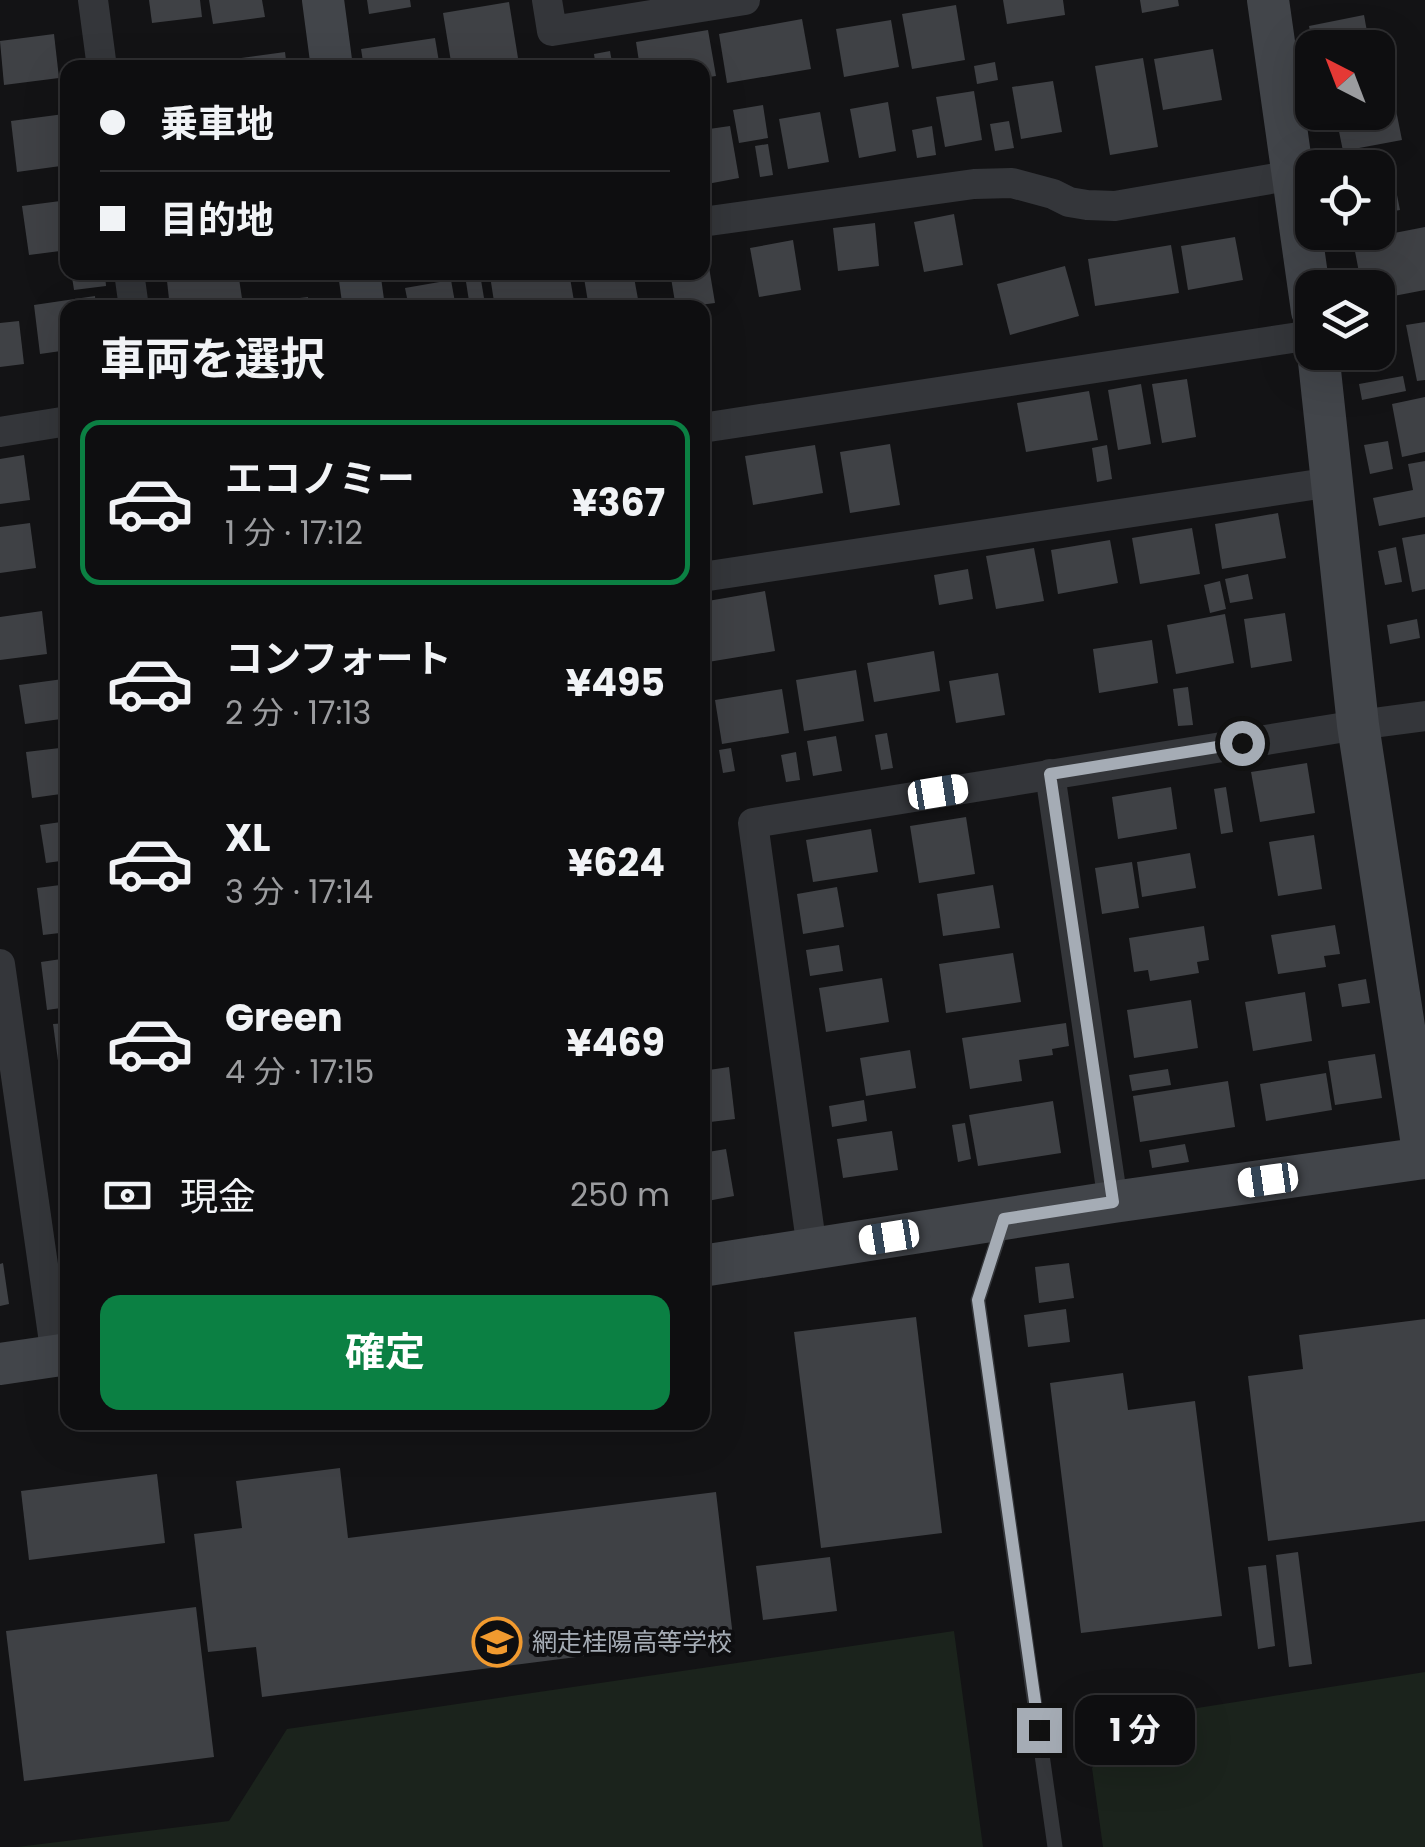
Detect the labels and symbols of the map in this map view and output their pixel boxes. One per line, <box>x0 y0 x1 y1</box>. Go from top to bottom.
north arrow <box>1295 30 1395 130</box>
route start <box>1220 721 1265 766</box>
car <box>906 772 970 812</box>
car <box>1236 1161 1300 1199</box>
car <box>857 1217 921 1257</box>
school or university icon: 網走桂陽高等学校 <box>471 1616 523 1668</box>
place label: 網走桂陽高等学校 <box>532 1625 732 1660</box>
callout: 1 分 <box>1074 1695 1194 1765</box>
route end <box>1017 1708 1062 1753</box>

